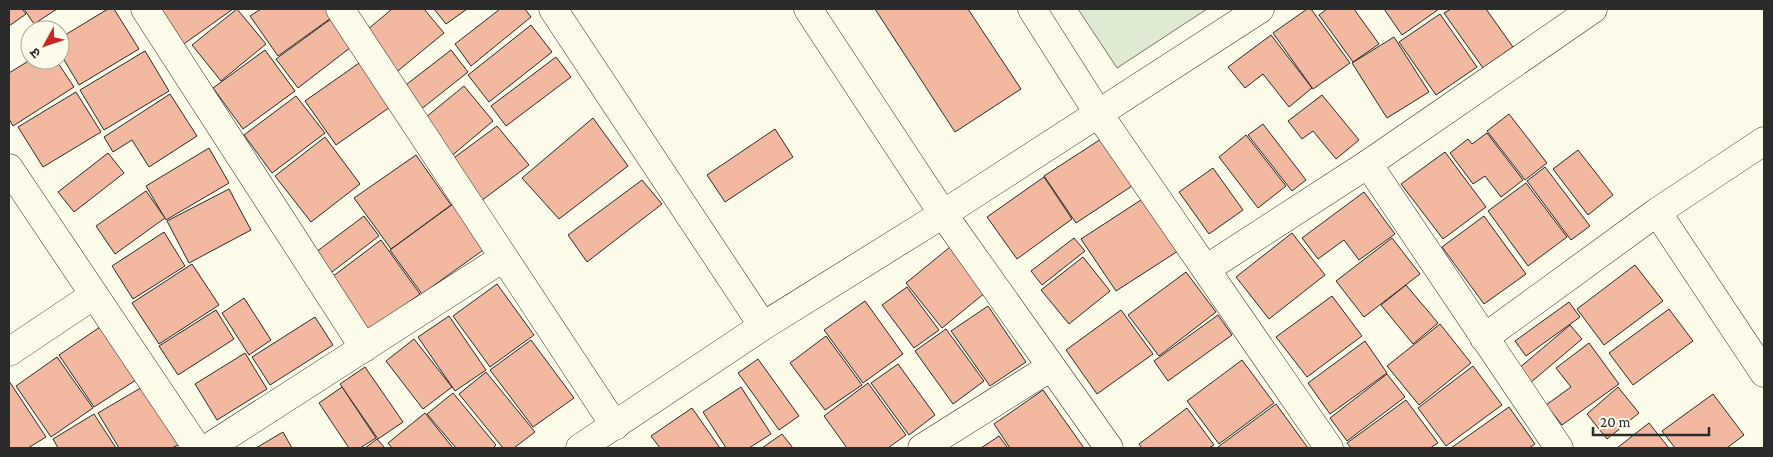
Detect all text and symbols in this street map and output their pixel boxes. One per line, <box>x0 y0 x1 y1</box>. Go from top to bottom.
north arrow <box>20 20 70 70</box>
text: उ <box>26 44 44 62</box>
scale bar <box>1593 404 1709 436</box>
text: 20 m <box>1600 414 1631 430</box>

